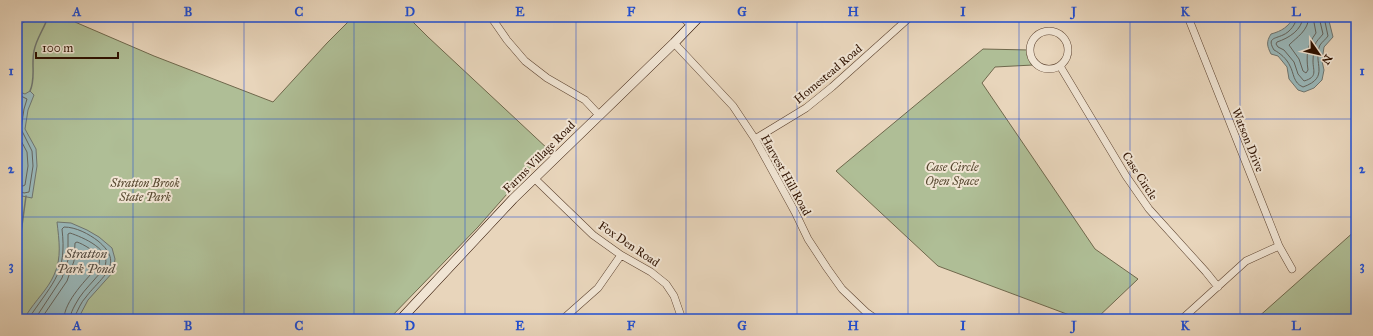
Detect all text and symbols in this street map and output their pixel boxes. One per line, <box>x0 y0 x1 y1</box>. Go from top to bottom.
text: A <box>72 4 82 20</box>
text: B <box>184 4 193 20</box>
text: C <box>295 4 304 20</box>
text: D <box>405 4 415 20</box>
text: E <box>515 4 525 20</box>
text: F <box>627 4 636 20</box>
text: G <box>737 4 747 20</box>
text: H <box>847 4 859 20</box>
text: I <box>960 4 966 20</box>
text: J <box>1069 4 1077 20</box>
text: K <box>1180 4 1190 20</box>
text: L <box>1291 4 1301 20</box>
scale bar <box>36 34 118 60</box>
north arrow <box>1299 34 1339 74</box>
text: 100 m <box>42 41 73 55</box>
street label: Homestead Road <box>791 42 865 106</box>
text: N <box>1319 52 1335 67</box>
text: 1 <box>8 63 14 79</box>
text: 1 <box>1359 63 1365 79</box>
street label: Watson Drive <box>1229 106 1267 174</box>
street label: Farms Village Road <box>500 118 579 197</box>
street label: Harvest Hill Road <box>758 132 814 218</box>
street label: Case Circle <box>1119 149 1161 203</box>
park label: Case Circle Open Space <box>925 160 979 189</box>
text: 2 <box>8 161 15 177</box>
text: 2 <box>1359 161 1366 177</box>
park label: Stratton Brook State Park <box>110 176 180 204</box>
street label: Fox Den Road <box>596 218 662 270</box>
water label: Stratton Park Pond <box>57 246 116 277</box>
text: 3 <box>8 258 14 274</box>
text: 3 <box>1359 258 1365 274</box>
text: A <box>72 318 82 334</box>
text: B <box>184 318 193 334</box>
text: C <box>295 318 304 334</box>
text: D <box>405 318 415 334</box>
text: E <box>515 318 525 334</box>
text: F <box>627 318 636 334</box>
text: G <box>737 318 747 334</box>
text: H <box>847 318 859 334</box>
text: I <box>960 318 966 334</box>
text: J <box>1069 318 1077 334</box>
text: K <box>1180 318 1190 334</box>
text: L <box>1291 318 1301 334</box>

